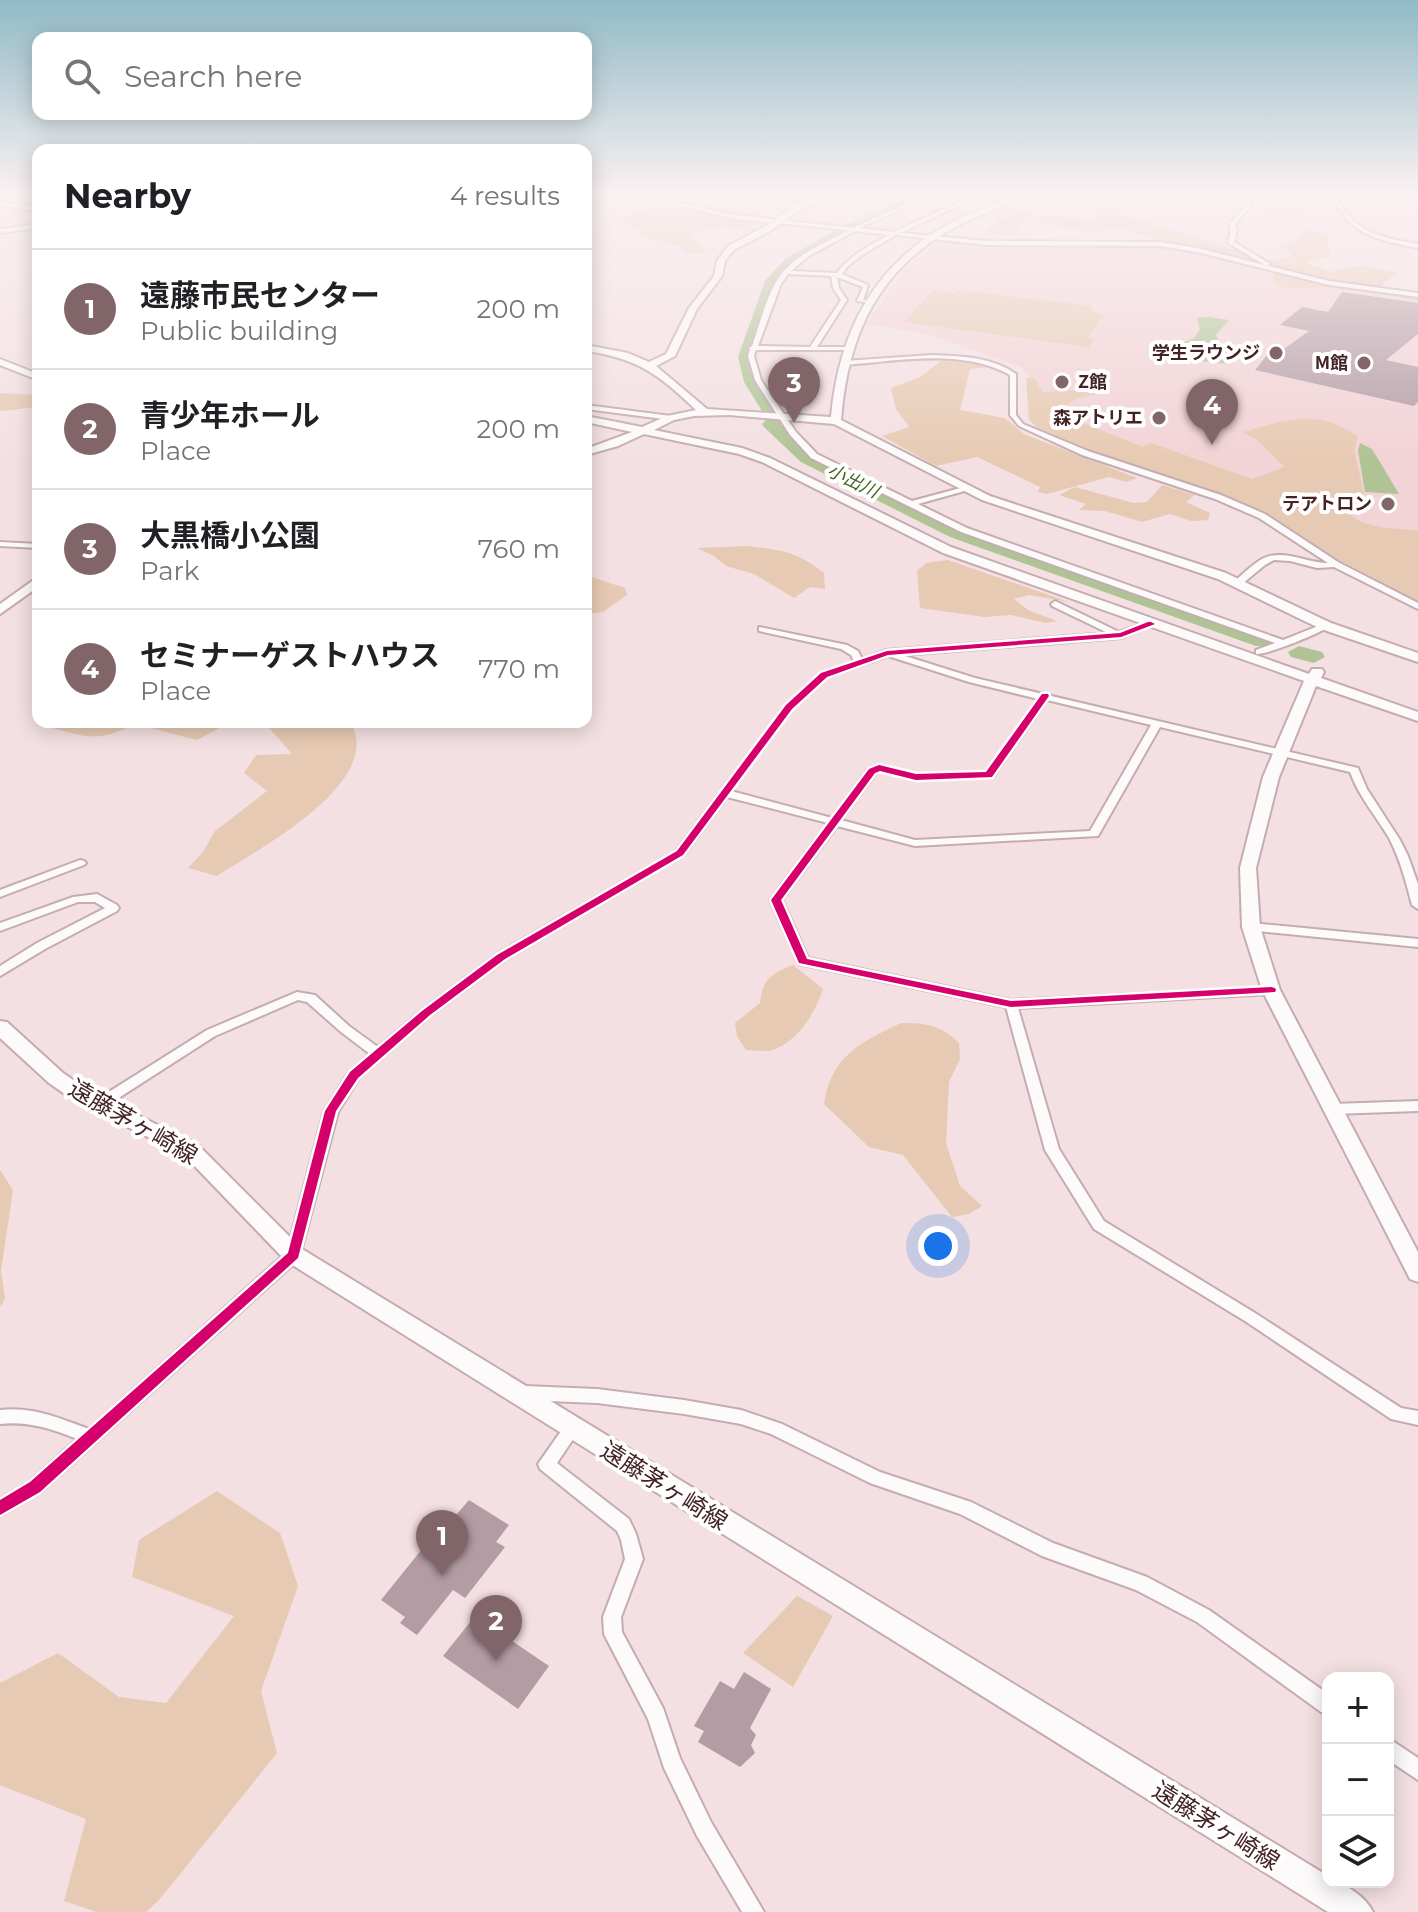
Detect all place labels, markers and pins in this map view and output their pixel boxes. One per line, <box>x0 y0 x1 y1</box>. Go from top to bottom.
place label: 学生ラウンジ <box>1152 342 1260 364</box>
marker: 学生ラウンジ <box>1267 344 1285 362</box>
place label: Μ館 <box>1315 352 1348 374</box>
marker: Μ館 <box>1355 354 1373 372</box>
pin: 3 <box>768 357 820 423</box>
place label: Ζ館 <box>1078 371 1107 393</box>
marker: Ζ館 <box>1053 373 1071 391</box>
pin: 4 <box>1186 379 1238 445</box>
place label: 森アトリエ <box>1053 407 1143 429</box>
marker: 森アトリエ <box>1150 409 1168 427</box>
place label: テアトロン <box>1282 493 1372 515</box>
marker: テアトロン <box>1379 495 1397 513</box>
pin: 1 <box>416 1510 468 1576</box>
pin: 2 <box>470 1595 522 1661</box>

